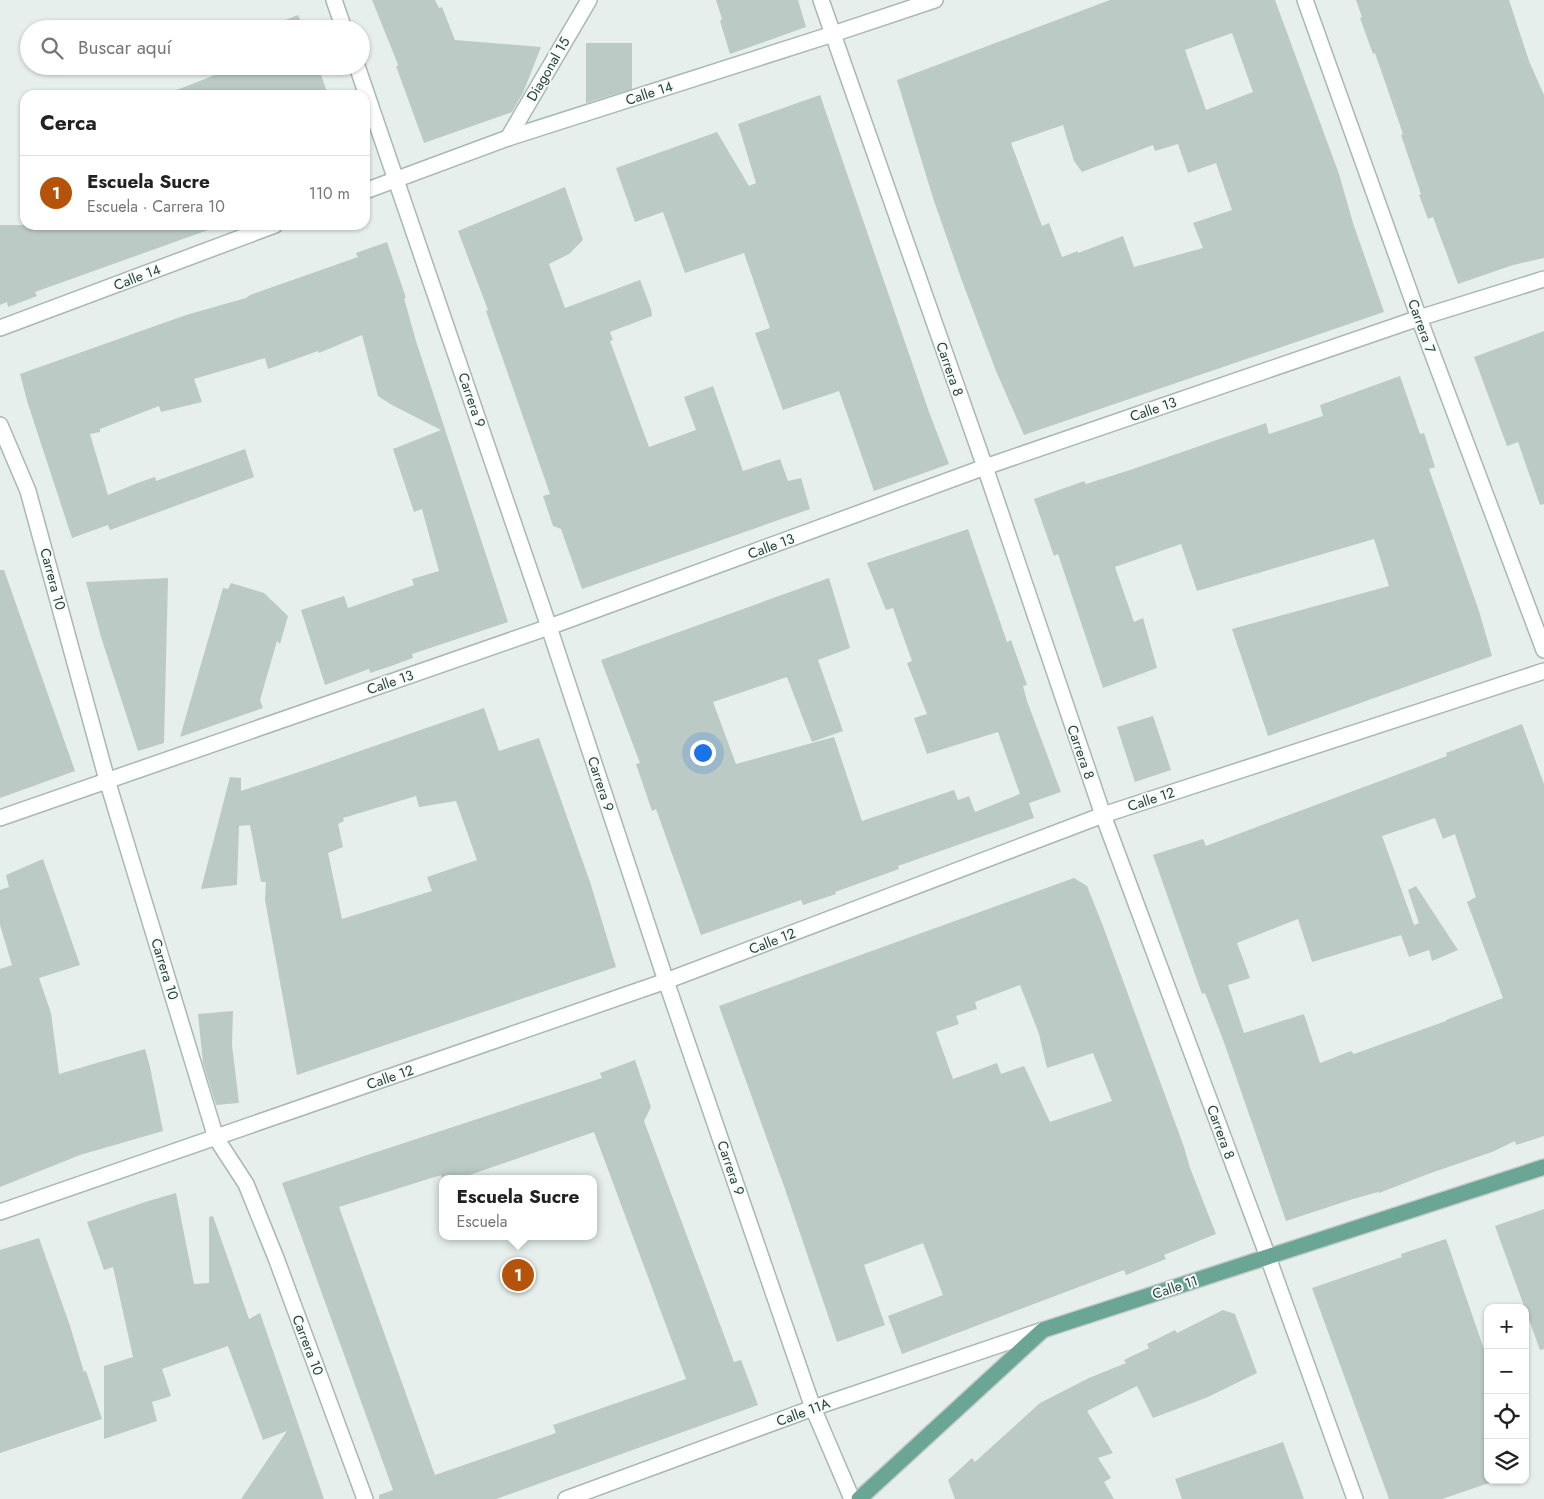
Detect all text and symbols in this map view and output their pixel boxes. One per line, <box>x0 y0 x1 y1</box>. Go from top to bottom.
search box <box>20 20 370 75</box>
street label: Diagonal 15 <box>522 33 575 105</box>
icon: search <box>38 34 66 62</box>
text: Buscar aquí <box>78 34 172 61</box>
street label: Calle 14 <box>623 76 675 110</box>
text: Cerca <box>40 108 97 138</box>
text: Escuela Sucre <box>87 168 210 195</box>
text: 1 <box>52 182 60 205</box>
text: 110 m <box>309 182 350 205</box>
text: Escuela · Carrera 10 <box>87 195 225 218</box>
street label: Calle 14 <box>111 259 163 295</box>
street label: Carrera 7 <box>1403 296 1441 356</box>
street label: Carrera 8 <box>931 339 969 399</box>
street label: Carrera 9 <box>453 370 491 430</box>
street label: Calle 13 <box>1127 392 1179 426</box>
street label: Calle 13 <box>745 528 797 564</box>
street label: Carrera 10 <box>35 546 71 612</box>
street label: Calle 13 <box>364 665 416 699</box>
street label: Carrera 8 <box>1062 722 1100 782</box>
your location <box>690 740 716 766</box>
street label: Carrera 9 <box>583 754 619 814</box>
street label: Calle 12 <box>1125 782 1177 816</box>
street label: Calle 12 <box>746 923 798 959</box>
street label: Carrera 10 <box>146 936 184 1002</box>
street label: Calle 12 <box>364 1060 416 1094</box>
street label: Carrera 8 <box>1202 1102 1240 1162</box>
street label: Carrera 9 <box>712 1138 750 1198</box>
popup <box>439 1175 597 1240</box>
text: Escuela Sucre <box>457 1183 580 1210</box>
text: Escuela <box>457 1210 507 1233</box>
pin: 1 <box>502 1256 534 1294</box>
street label: Calle 11 <box>1150 1270 1200 1304</box>
map controls <box>1484 1304 1529 1484</box>
button: + <box>1484 1304 1529 1349</box>
street label: Carrera 10 <box>287 1312 329 1378</box>
button: − <box>1484 1349 1529 1394</box>
street label: Calle 11A <box>773 1393 833 1431</box>
button: locate <box>1484 1394 1529 1439</box>
button: layers <box>1484 1439 1529 1484</box>

